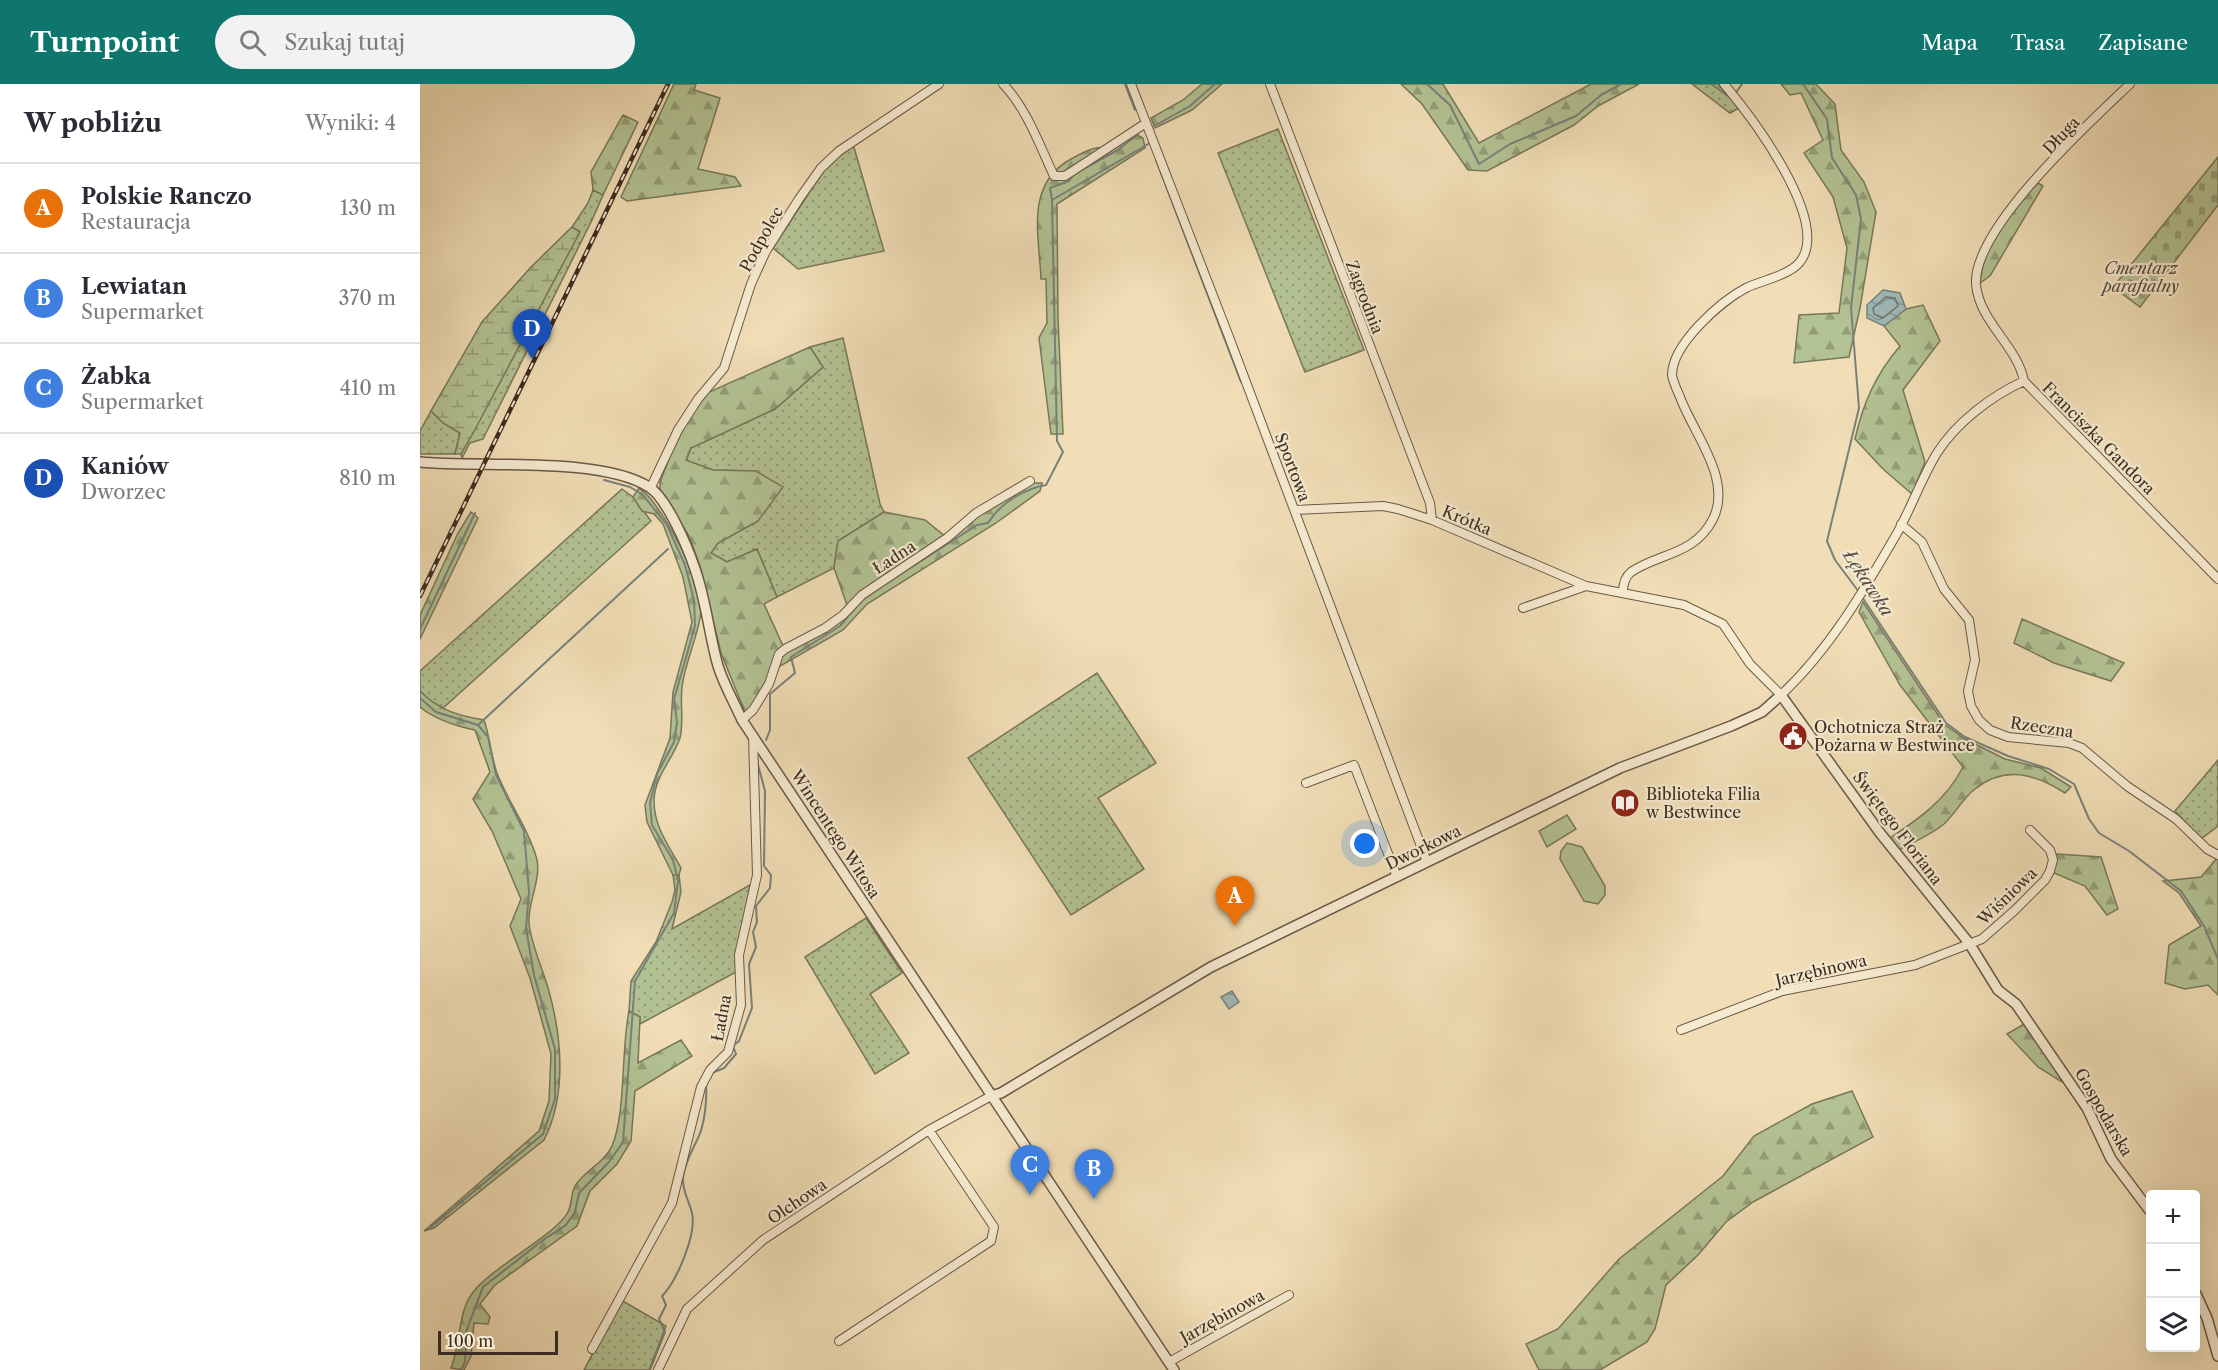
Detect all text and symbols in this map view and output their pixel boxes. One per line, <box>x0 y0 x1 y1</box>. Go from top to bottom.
search box <box>215 15 635 69</box>
text: Turnpoint <box>30 25 179 59</box>
icon: search <box>236 26 269 59</box>
text: Szukaj tutaj <box>284 29 405 56</box>
text: Mapa <box>1922 30 1978 55</box>
text: Trasa <box>2011 30 2065 55</box>
text: Zapisane <box>2098 30 2188 55</box>
text: W pobliżu <box>24 107 162 139</box>
text: Wyniki: 4 <box>305 111 396 135</box>
street label: Długa <box>2038 112 2084 158</box>
text: Polskie Ranczo <box>81 183 252 210</box>
text: A <box>36 196 51 220</box>
text: 130 m <box>340 196 396 220</box>
street label: Podpolec <box>735 203 787 275</box>
text: Restauracja <box>81 210 191 234</box>
street label: Zagrodnia <box>1342 257 1388 337</box>
park label: Cmentarz parafialny <box>2099 258 2179 296</box>
text: Lewiatan <box>81 273 187 300</box>
text: B <box>36 286 51 310</box>
text: 370 m <box>339 286 396 310</box>
text: Supermarket <box>81 300 204 324</box>
pin: D <box>512 310 552 359</box>
text: Żabka <box>81 363 151 390</box>
text: C <box>35 376 52 400</box>
text: 410 m <box>339 376 396 400</box>
street label: Franciszka Gandora <box>2038 377 2160 499</box>
text: Supermarket <box>81 390 204 414</box>
street label: Sportowa <box>1271 430 1315 505</box>
text: Kaniów <box>81 453 169 480</box>
text: D <box>35 466 52 490</box>
text: 810 m <box>339 466 396 490</box>
text: Dworzec <box>81 480 166 504</box>
street label: Krótka <box>1439 501 1495 540</box>
street label: Ładna <box>869 535 920 578</box>
water label: Łękawka <box>1837 544 1898 621</box>
street label: Rzeczna <box>2009 712 2076 742</box>
place label: Ochotnicza Straż Pożarna w Bestwince <box>1814 717 1975 755</box>
public building icon: Ochotnicza Straż Pożarna w Bestwince <box>1777 720 1809 752</box>
street label: Wincentego Witosa <box>786 765 885 903</box>
street label: Świętego Floriana <box>1849 767 1948 889</box>
place label: Biblioteka Filia w Bestwince <box>1645 784 1761 822</box>
library icon: Biblioteka Filia w Bestwince <box>1609 787 1641 819</box>
street label: Dworkowa <box>1382 820 1465 874</box>
your location <box>1350 829 1379 858</box>
street label: Wiśniowa <box>1972 862 2041 930</box>
pin: A <box>1216 876 1254 926</box>
street label: Jarzębinowa <box>1771 950 1869 991</box>
street label: Ładna <box>707 992 735 1043</box>
street label: Gospodarska <box>2071 1064 2138 1160</box>
pin: C <box>1010 1146 1050 1195</box>
pin: B <box>1074 1150 1114 1199</box>
street label: Olchowa <box>764 1174 831 1228</box>
map controls <box>2146 1190 2200 1352</box>
button: + <box>2146 1190 2200 1244</box>
button: − <box>2146 1244 2200 1298</box>
street label: Jarzębinowa <box>1174 1284 1268 1349</box>
button: layers <box>2146 1298 2200 1352</box>
scale bar <box>438 1328 558 1356</box>
text: 100 m <box>447 1331 493 1351</box>

